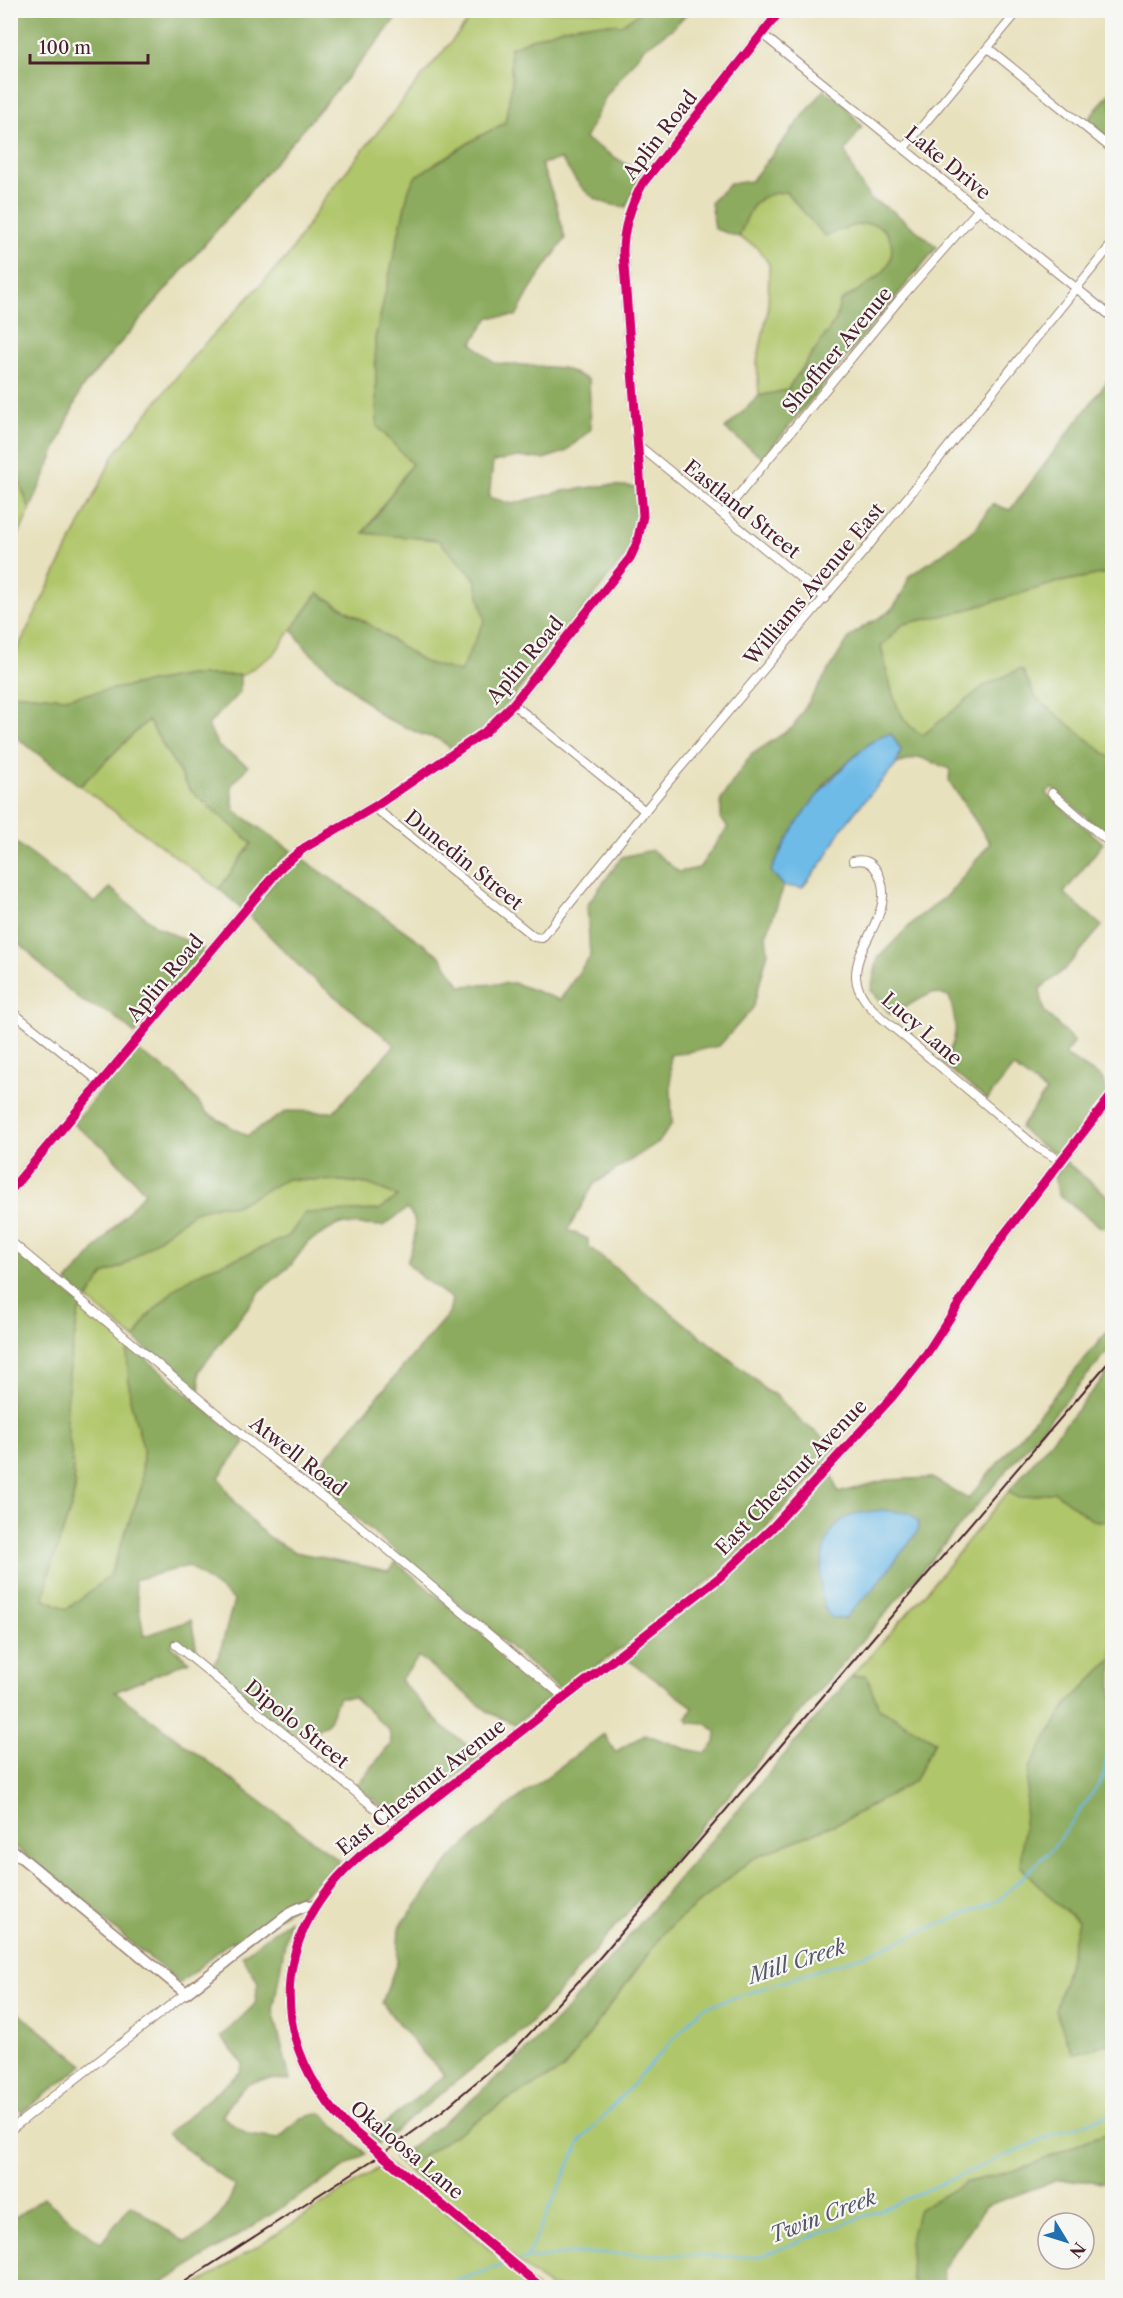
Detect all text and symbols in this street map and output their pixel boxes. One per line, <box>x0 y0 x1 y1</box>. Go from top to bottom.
scale bar <box>30 27 148 65</box>
text: 100 m <box>39 37 91 59</box>
street label: Aplin Road <box>617 86 702 185</box>
street label: Lake Drive <box>900 121 996 205</box>
street label: Shoffner Avenue <box>777 282 897 418</box>
street label: Eastland Street <box>679 455 805 563</box>
street label: Williams Avenue East <box>738 498 889 671</box>
street label: Aplin Road <box>481 611 568 709</box>
street label: Dunedin Street <box>400 805 528 915</box>
street label: Aplin Road <box>121 929 208 1027</box>
street label: Lucy Lane <box>877 988 967 1070</box>
street label: East Chestnut Avenue <box>710 1394 872 1560</box>
street label: Atwell Road <box>244 1410 351 1501</box>
street label: Dipolo Street <box>240 1675 354 1773</box>
street label: East Chestnut Avenue <box>332 1714 510 1860</box>
water label: Mill Creek <box>743 1934 849 1989</box>
street label: Okaloosa Lane <box>346 2096 468 2204</box>
water label: Twin Creek <box>766 2184 880 2248</box>
north arrow <box>1036 2211 1096 2271</box>
text: N <box>1066 2239 1090 2262</box>

